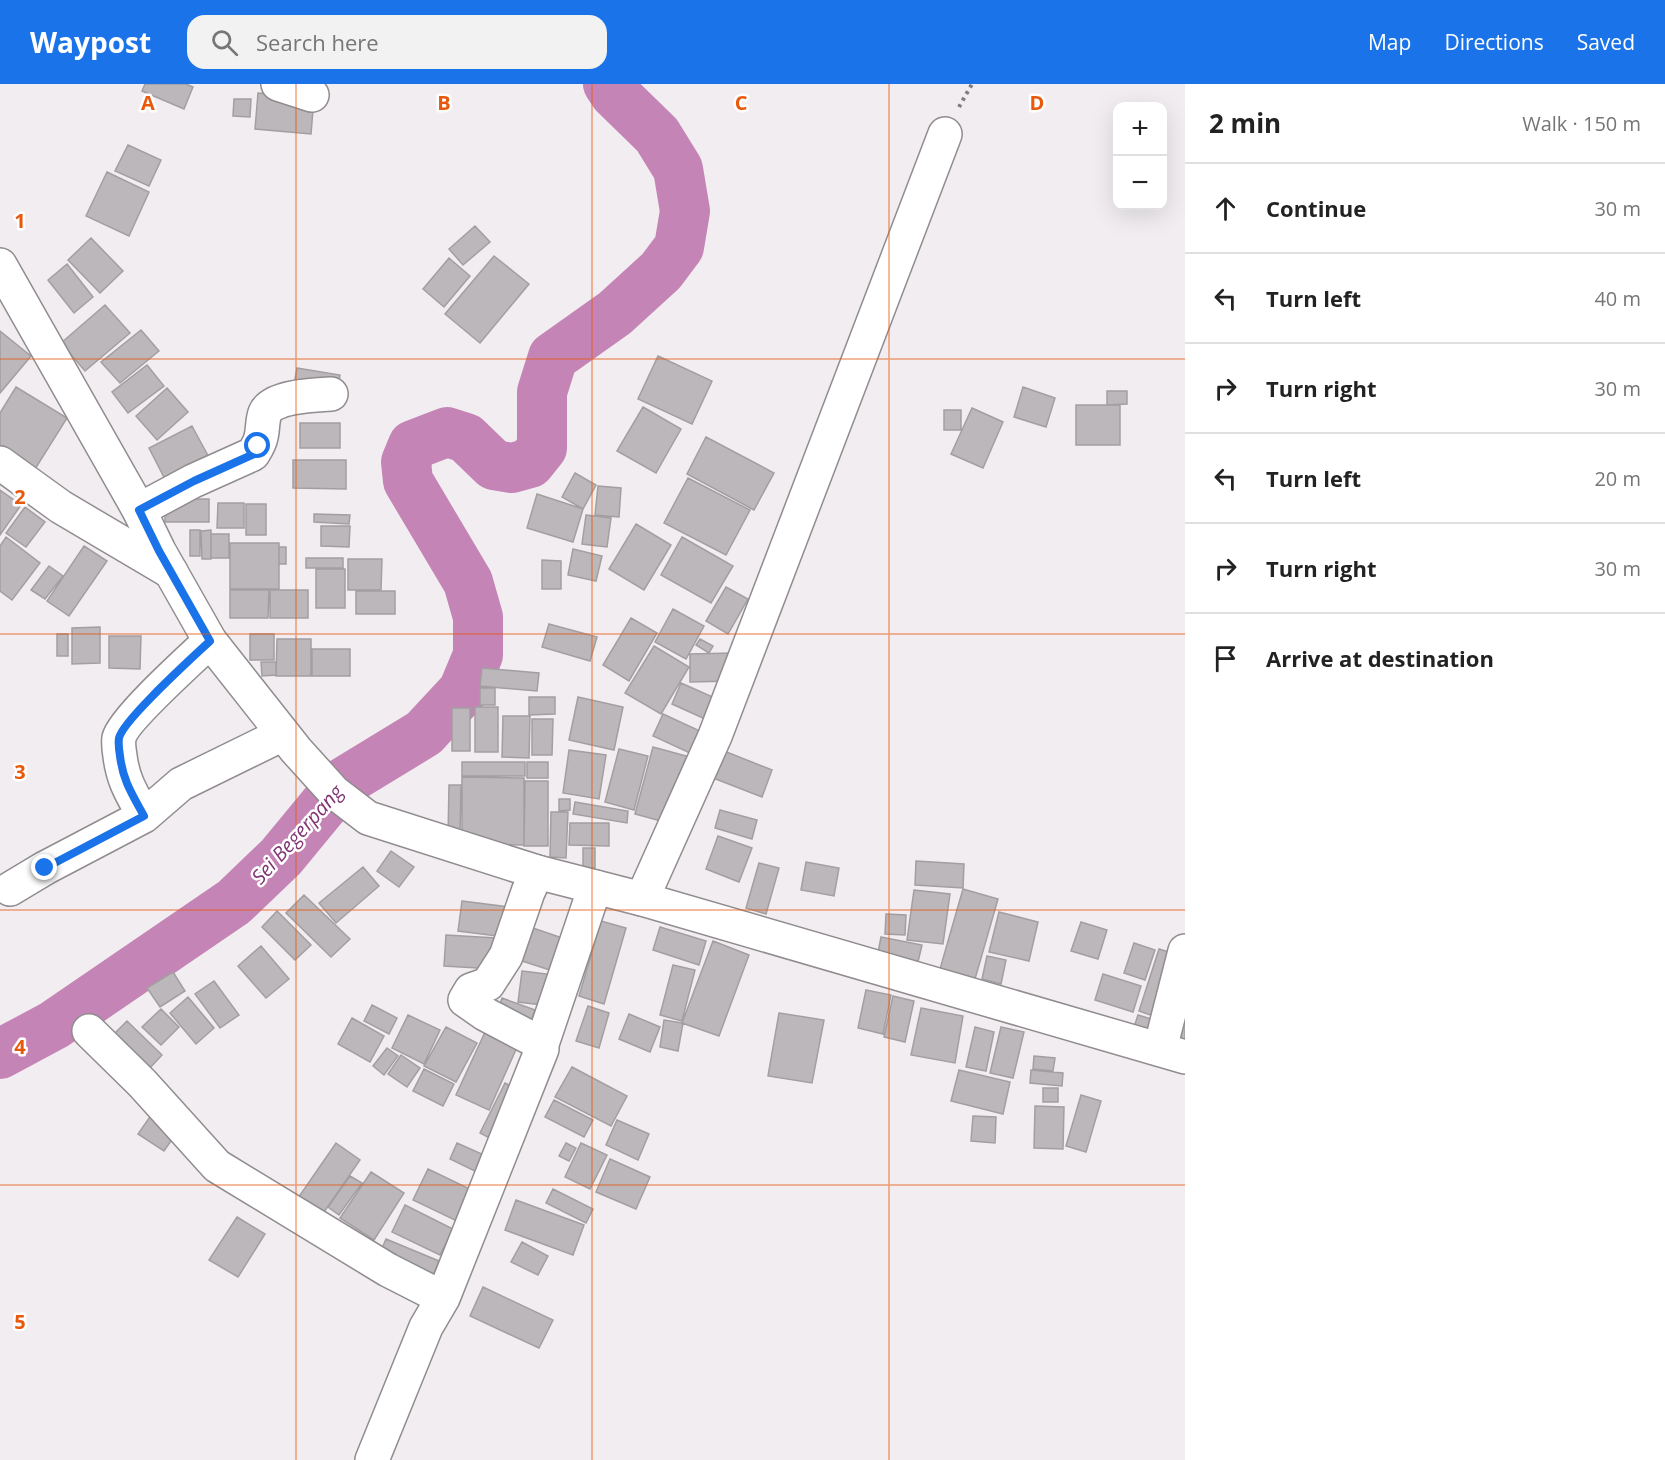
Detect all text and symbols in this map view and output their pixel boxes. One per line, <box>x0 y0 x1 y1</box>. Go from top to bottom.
search box <box>187 15 607 69</box>
text: Waypost <box>30 23 151 61</box>
icon: search <box>208 26 241 59</box>
text: Search here <box>256 27 379 57</box>
text: Map <box>1368 28 1411 56</box>
text: Directions <box>1444 28 1544 56</box>
text: Saved <box>1577 28 1635 56</box>
text: A <box>141 89 155 116</box>
text: B <box>437 89 451 116</box>
text: C <box>735 89 748 116</box>
text: D <box>1030 89 1044 116</box>
map controls <box>1113 102 1167 210</box>
button: + <box>1113 102 1167 156</box>
text: 2 min <box>1209 105 1281 141</box>
text: Walk · 150 m <box>1522 110 1641 137</box>
button: − <box>1113 156 1167 210</box>
icon: ahead <box>1209 192 1242 225</box>
text: Continue <box>1266 193 1366 223</box>
text: 30 m <box>1594 195 1641 222</box>
text: 1 <box>14 207 26 234</box>
icon: left <box>1209 282 1242 315</box>
text: Turn left <box>1266 283 1361 313</box>
text: 40 m <box>1594 285 1641 312</box>
icon: right <box>1209 372 1242 405</box>
text: Turn right <box>1266 373 1377 403</box>
text: 30 m <box>1594 375 1641 402</box>
route start <box>244 432 270 458</box>
icon: left <box>1209 462 1242 495</box>
text: Turn left <box>1266 463 1361 493</box>
text: 20 m <box>1594 465 1641 492</box>
text: 2 <box>14 483 26 510</box>
icon: right <box>1209 552 1242 585</box>
text: Turn right <box>1266 553 1377 583</box>
text: 30 m <box>1594 555 1641 582</box>
icon: arrive <box>1209 642 1242 675</box>
text: Arrive at destination <box>1266 643 1494 673</box>
text: 3 <box>14 758 26 785</box>
water label: Sei Begerpang <box>245 778 349 890</box>
route end <box>31 854 57 880</box>
text: 4 <box>14 1033 26 1060</box>
text: 5 <box>14 1308 26 1335</box>

